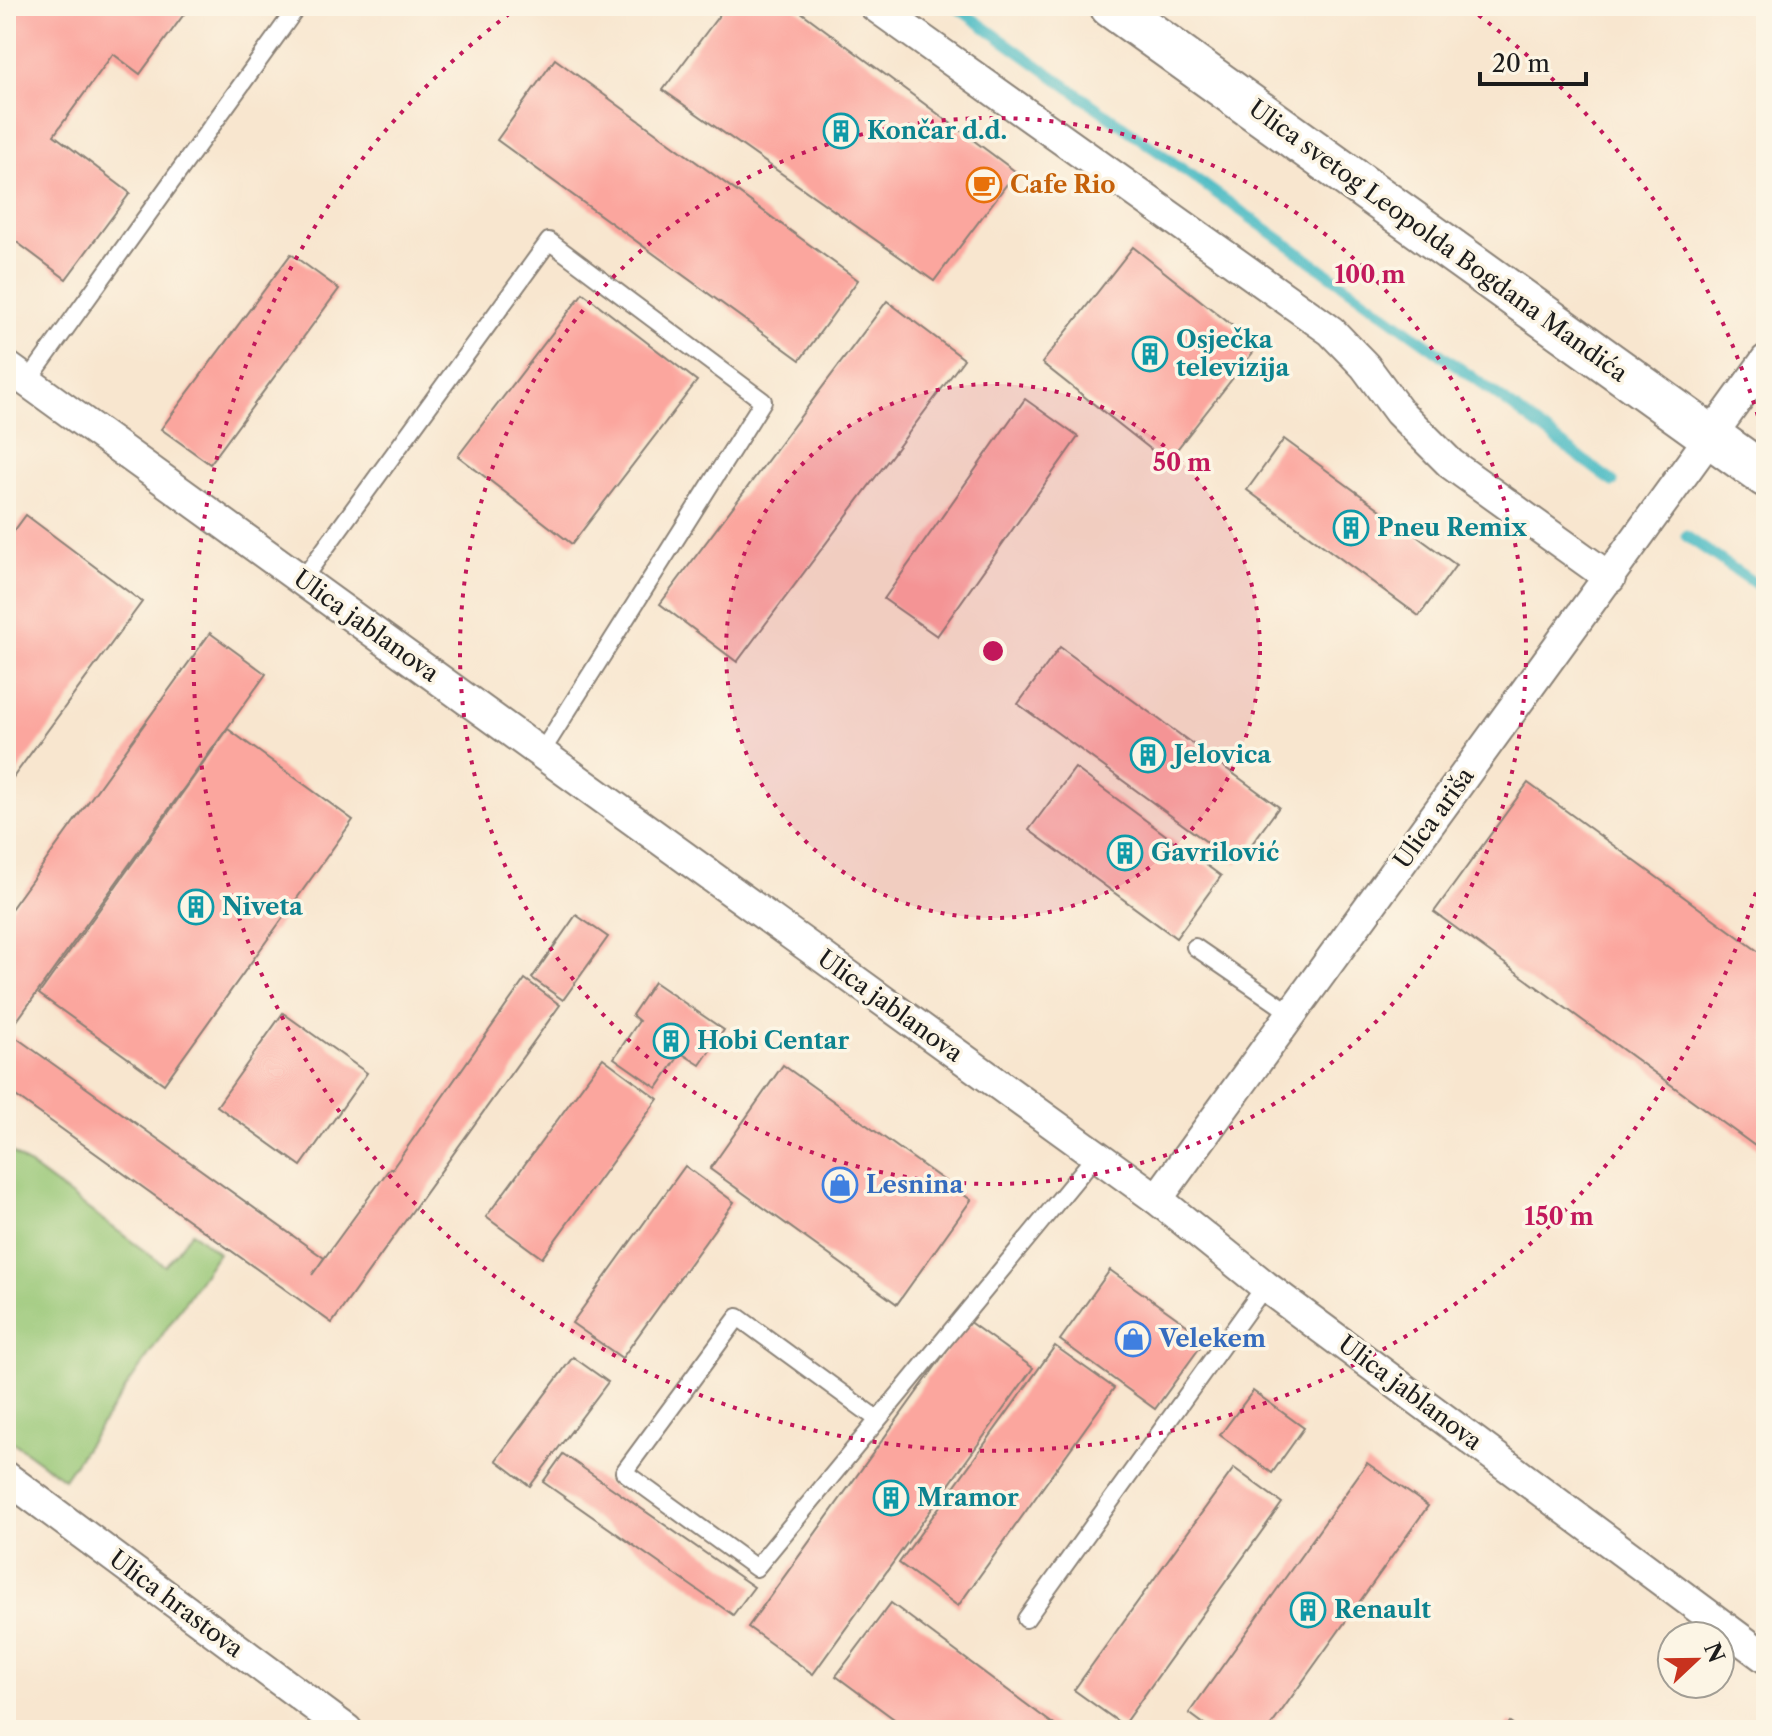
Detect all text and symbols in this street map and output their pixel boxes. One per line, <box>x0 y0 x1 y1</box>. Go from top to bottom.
scale bar <box>1480 36 1586 86</box>
text: 20 m <box>1492 49 1550 78</box>
street label: Ulica svetog Leopolda Bogdana Mandića <box>1243 93 1633 388</box>
building icon: Končar d.d. <box>822 112 860 150</box>
place label: Končar d.d. <box>867 116 1007 145</box>
cafe icon: Cafe Rio <box>965 166 1003 204</box>
place label: Cafe Rio <box>1010 170 1116 199</box>
text: 100 m <box>1334 260 1406 289</box>
place label: Osječka televizija <box>1176 325 1291 382</box>
building icon: Osječka televizija <box>1131 335 1169 373</box>
text: 50 m <box>1153 448 1211 477</box>
building icon: Pneu Remix <box>1332 509 1370 547</box>
place label: Pneu Remix <box>1377 513 1527 542</box>
street label: Ulica jablanova <box>288 563 445 688</box>
centre of rings <box>979 637 1007 665</box>
building icon: Jelovica <box>1129 736 1167 774</box>
place label: Jelovica <box>1170 740 1272 769</box>
street label: Ulica ariša <box>1387 761 1480 874</box>
building icon: Gavrilović <box>1106 834 1144 872</box>
place label: Gavrilović <box>1151 838 1279 867</box>
building icon: Niveta <box>177 888 215 926</box>
place label: Niveta <box>222 892 304 921</box>
street label: Ulica jablanova <box>812 943 969 1068</box>
building icon: Hobi Centar <box>652 1022 690 1060</box>
place label: Hobi Centar <box>697 1026 849 1055</box>
shop icon: Lesnina <box>821 1166 859 1204</box>
place label: Lesnina <box>866 1170 965 1199</box>
text: 150 m <box>1524 1202 1594 1231</box>
shop icon: Velekem <box>1114 1320 1152 1358</box>
place label: Velekem <box>1158 1324 1266 1353</box>
street label: Ulica jablanova <box>1333 1329 1488 1456</box>
building icon: Mramor <box>872 1479 910 1517</box>
place label: Mramor <box>917 1483 1019 1512</box>
street label: Ulica hrastova <box>104 1544 249 1663</box>
building icon: Renault <box>1289 1591 1327 1629</box>
place label: Renault <box>1334 1595 1431 1624</box>
north arrow <box>1656 1620 1736 1700</box>
text: N <box>1698 1639 1730 1667</box>

